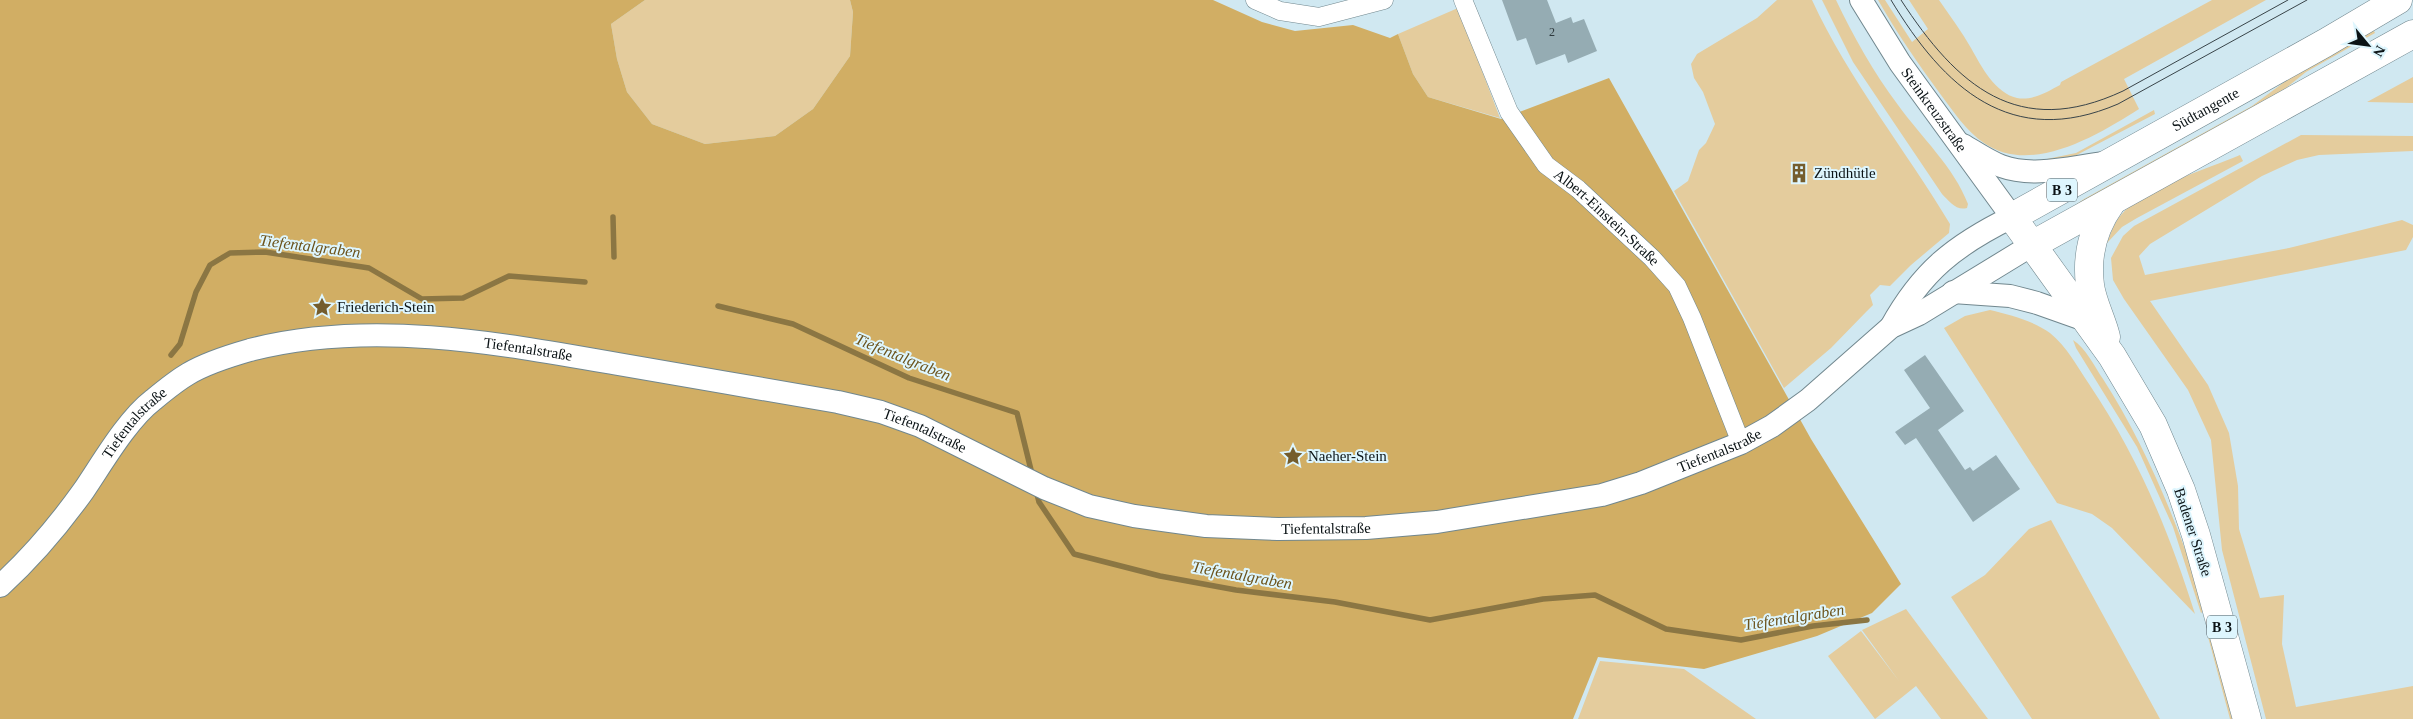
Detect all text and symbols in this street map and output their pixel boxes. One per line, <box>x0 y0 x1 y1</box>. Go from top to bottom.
north arrow <box>2343 20 2393 70</box>
house number: 2 <box>1549 25 1555 39</box>
text: N <box>2370 43 2388 59</box>
street label: Steinkreuzstraße <box>1898 65 1970 155</box>
street label: Südtangente <box>2169 84 2242 134</box>
building icon: Zündhütle <box>1788 162 1810 184</box>
place label: Zündhütle <box>1814 165 1876 181</box>
street label: Albert-Einstein-Straße <box>1551 166 1663 269</box>
road number: B 3 <box>2047 178 2077 202</box>
water label: Tiefentalgraben <box>259 231 361 262</box>
place icon: Friederich-Stein <box>311 296 333 318</box>
place label: Friederich-Stein <box>337 299 435 315</box>
water label: Tiefentalgraben <box>852 330 953 385</box>
street label: Tiefentalstraße <box>483 335 574 364</box>
street label: Tiefentalstraße <box>99 384 170 462</box>
street label: Tiefentalstraße <box>881 405 969 456</box>
street label: Tiefentalstraße <box>1675 425 1764 476</box>
place icon: Naeher-Stein <box>1282 445 1304 467</box>
place label: Naeher-Stein <box>1308 448 1387 464</box>
street label: Badener Straße <box>2171 486 2215 579</box>
street label: Tiefentalstraße <box>1281 520 1372 537</box>
water label: Tiefentalgraben <box>1190 558 1293 593</box>
water label: Tiefentalgraben <box>1743 601 1846 634</box>
road number: B 3 <box>2207 616 2237 638</box>

